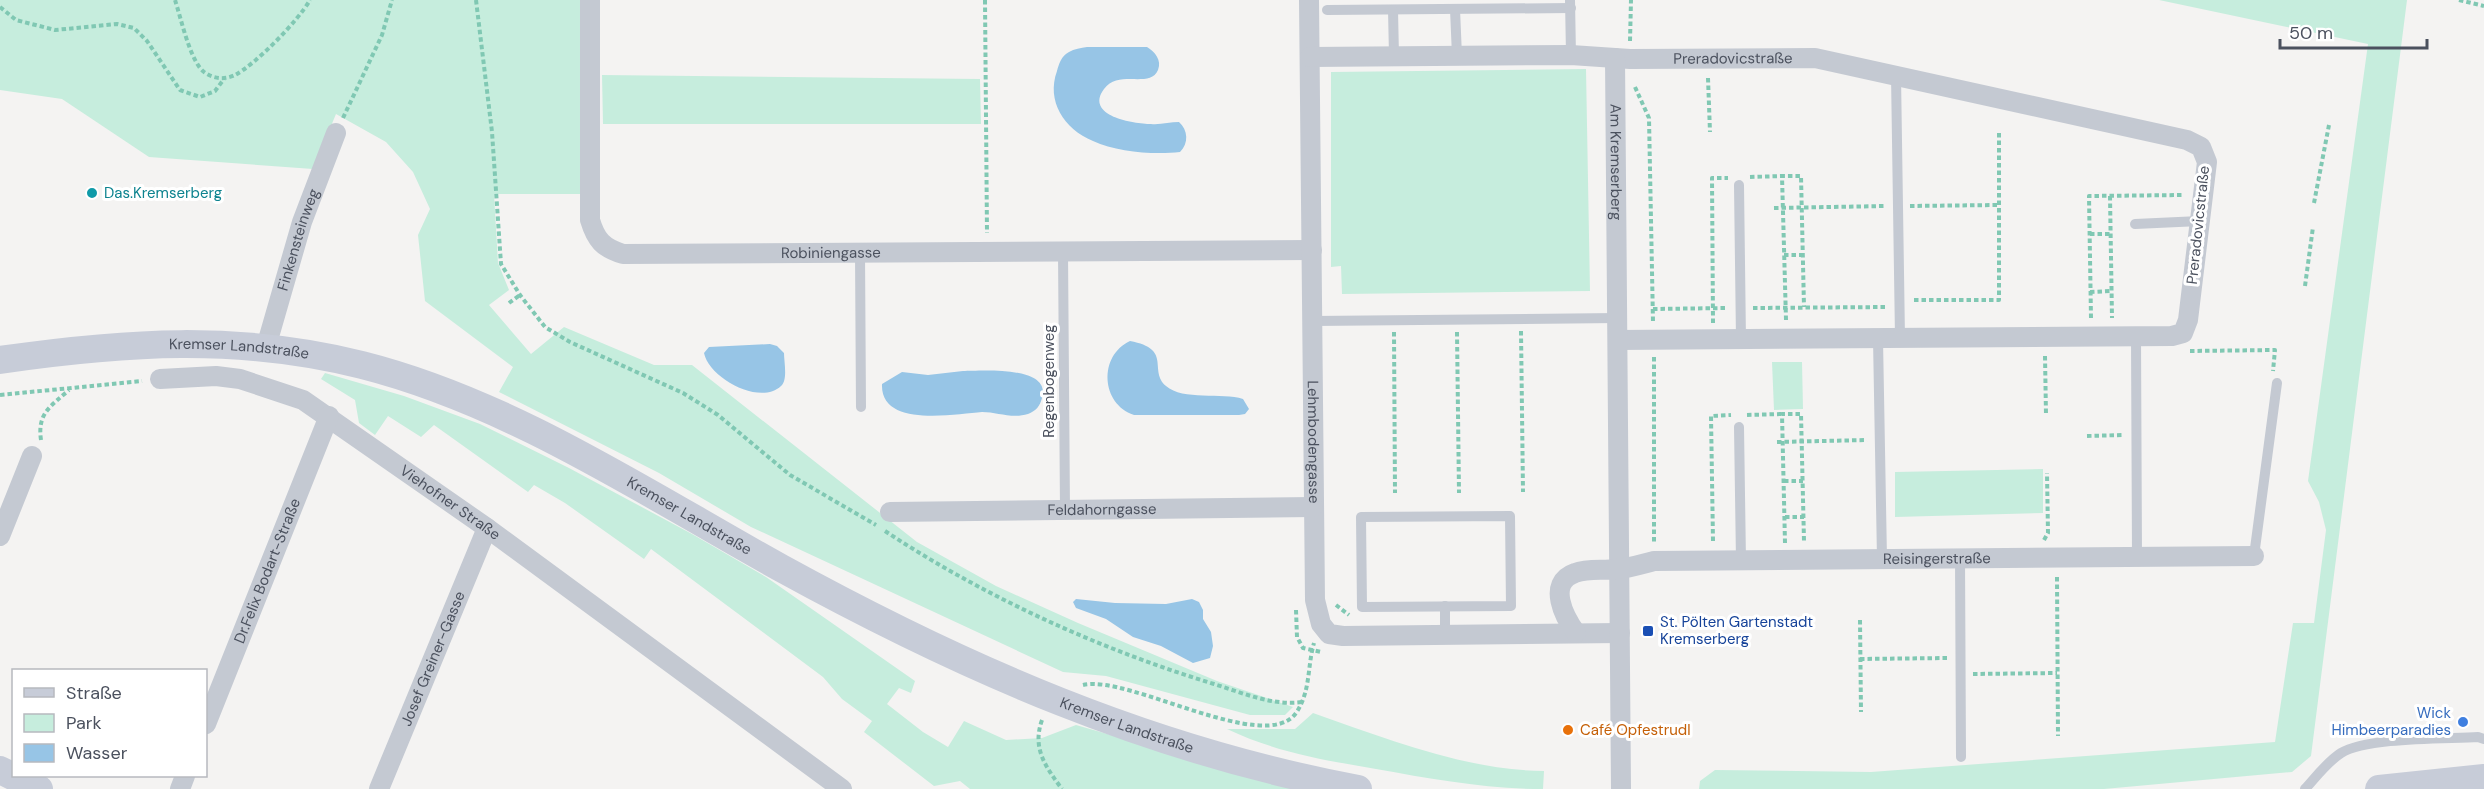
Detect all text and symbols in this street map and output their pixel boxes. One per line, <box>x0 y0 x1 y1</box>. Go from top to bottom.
scale bar <box>2280 12 2427 50</box>
text: 50 m <box>2289 21 2333 45</box>
street label: Preradovicstraße <box>1673 48 1793 69</box>
street label: Am Kremserberg <box>1605 104 1626 220</box>
street label: Preradovicstraße <box>2182 165 2214 285</box>
place label: Das.Kremserberg <box>104 183 222 203</box>
marker: Das.Kremserberg <box>85 186 99 200</box>
street label: Finkensteinweg <box>273 186 324 293</box>
street label: Robiniengasse <box>781 243 881 263</box>
street label: Regenbogenweg <box>1039 324 1059 438</box>
street label: Kremser Landstraße <box>169 334 311 364</box>
street label: Lehmbodengasse <box>1303 380 1324 504</box>
street label: Viehofner Straße <box>396 460 504 544</box>
street label: Kremser Landstraße <box>623 472 755 560</box>
street label: Dr.Felix Bodart-Straße <box>229 495 305 646</box>
street label: Feldahorngasse <box>1047 499 1157 520</box>
street label: Reisingerstraße <box>1883 548 1991 569</box>
street label: Josef Greiner-Gasse <box>396 588 470 729</box>
place label: St. Pölten Gartenstadt Kremserberg <box>1660 612 1813 649</box>
marker: St. Pölten Gartenstadt Kremserberg <box>1641 624 1655 638</box>
legend <box>12 669 207 777</box>
text: Straße <box>66 681 122 705</box>
street label: Kremser Landstraße <box>1057 692 1196 758</box>
place label: Wick Himbeerparadies <box>2332 703 2451 740</box>
text: Park <box>66 711 102 735</box>
marker: Wick Himbeerparadies <box>2456 715 2470 729</box>
place label: Café Opfestrudl <box>1580 720 1691 740</box>
marker: Café Opfestrudl <box>1561 723 1575 737</box>
text: Wasser <box>66 741 128 765</box>

